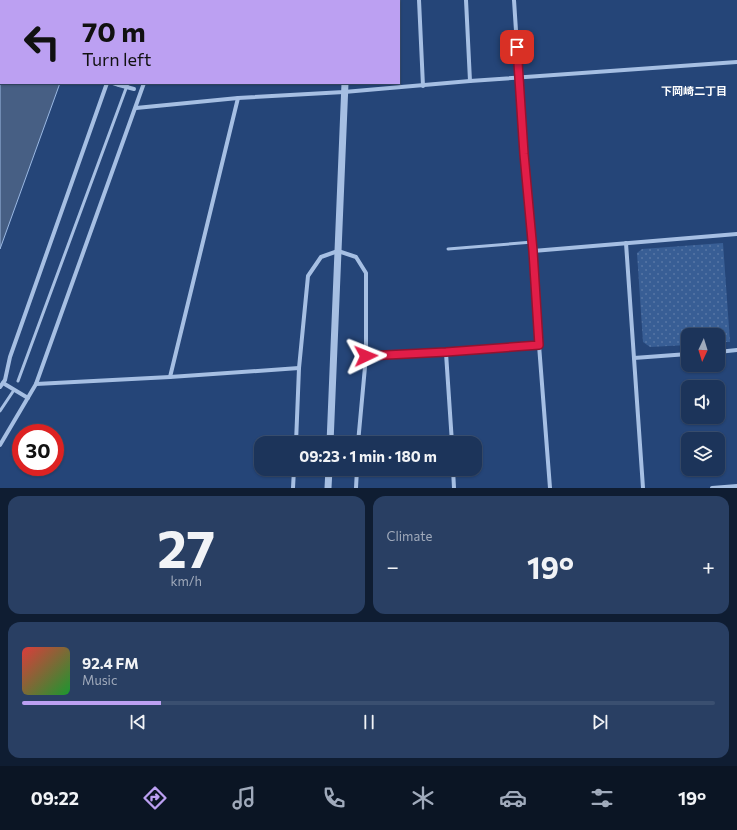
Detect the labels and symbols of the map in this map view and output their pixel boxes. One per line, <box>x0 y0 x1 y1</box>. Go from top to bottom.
pin <box>500 30 534 64</box>
district label: 下岡崎二丁目 <box>661 84 727 97</box>
north arrow <box>681 328 725 372</box>
position arrow <box>345 335 387 377</box>
speed limit sign: 30 <box>12 424 64 476</box>

